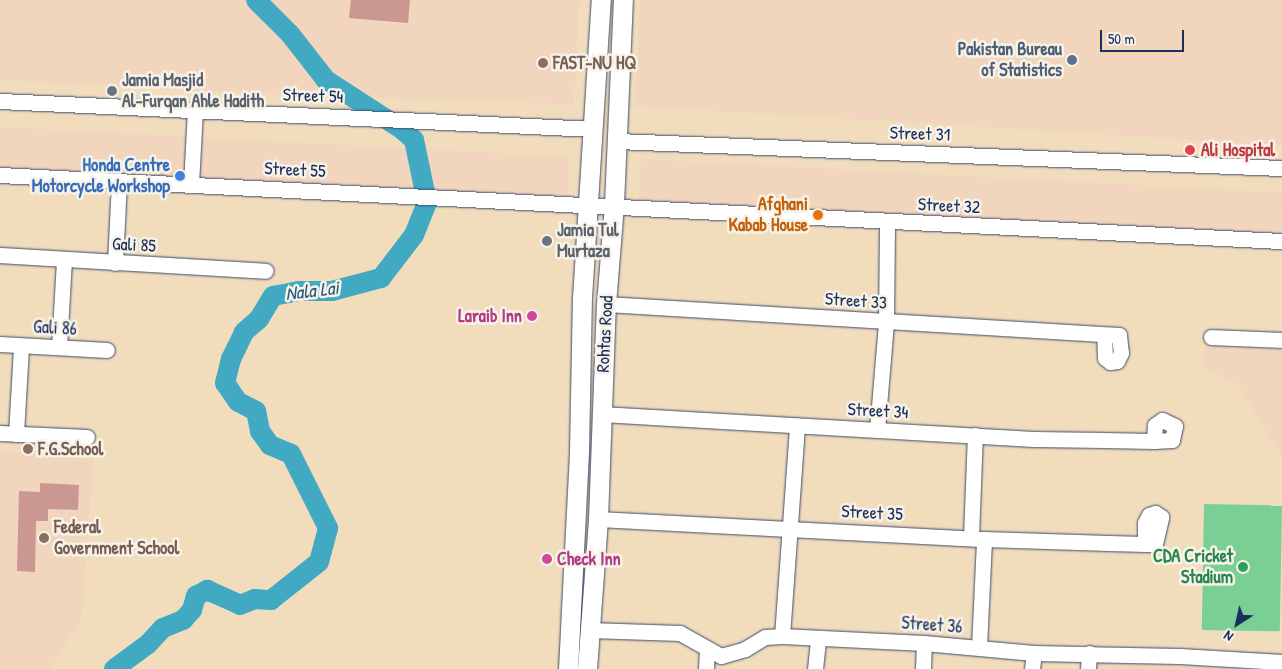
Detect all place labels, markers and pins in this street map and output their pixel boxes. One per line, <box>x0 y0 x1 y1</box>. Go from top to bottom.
place label: Pakistan Bureau of Statistics <box>958 39 1062 82</box>
place label: FAST-NU HQ <box>553 52 636 74</box>
marker: Pakistan Bureau of Statistics <box>1066 54 1078 66</box>
marker: FAST-NU HQ <box>537 57 549 69</box>
place label: Jamia Masjid Al-Furqan Ahle Hadith <box>122 70 264 112</box>
marker: Jamia Masjid Al-Furqan Ahle Hadith <box>106 85 118 97</box>
place label: Ali Hospital <box>1201 139 1275 161</box>
marker: Ali Hospital <box>1183 143 1197 157</box>
place label: Honda Centre Motorcycle Workshop <box>32 155 170 198</box>
marker: Honda Centre Motorcycle Workshop <box>174 170 186 182</box>
place label: Afghani Kabab House <box>729 194 808 236</box>
marker: Afghani Kabab House <box>812 209 824 221</box>
place label: Jamia Tul Murtaza <box>557 220 619 262</box>
marker: Jamia Tul Murtaza <box>541 235 553 247</box>
place label: Laraib Inn <box>458 305 522 327</box>
marker: Laraib Inn <box>526 310 538 322</box>
place label: F.G.School <box>38 438 103 460</box>
marker: F.G.School <box>22 443 34 455</box>
place label: Federal Government School <box>54 517 179 560</box>
marker: Federal Government School <box>38 532 50 544</box>
place label: CDA Cricket Stadium <box>1153 546 1233 588</box>
place label: Check Inn <box>557 548 621 570</box>
marker: Check Inn <box>541 553 553 565</box>
marker: CDA Cricket Stadium <box>1237 561 1249 573</box>

